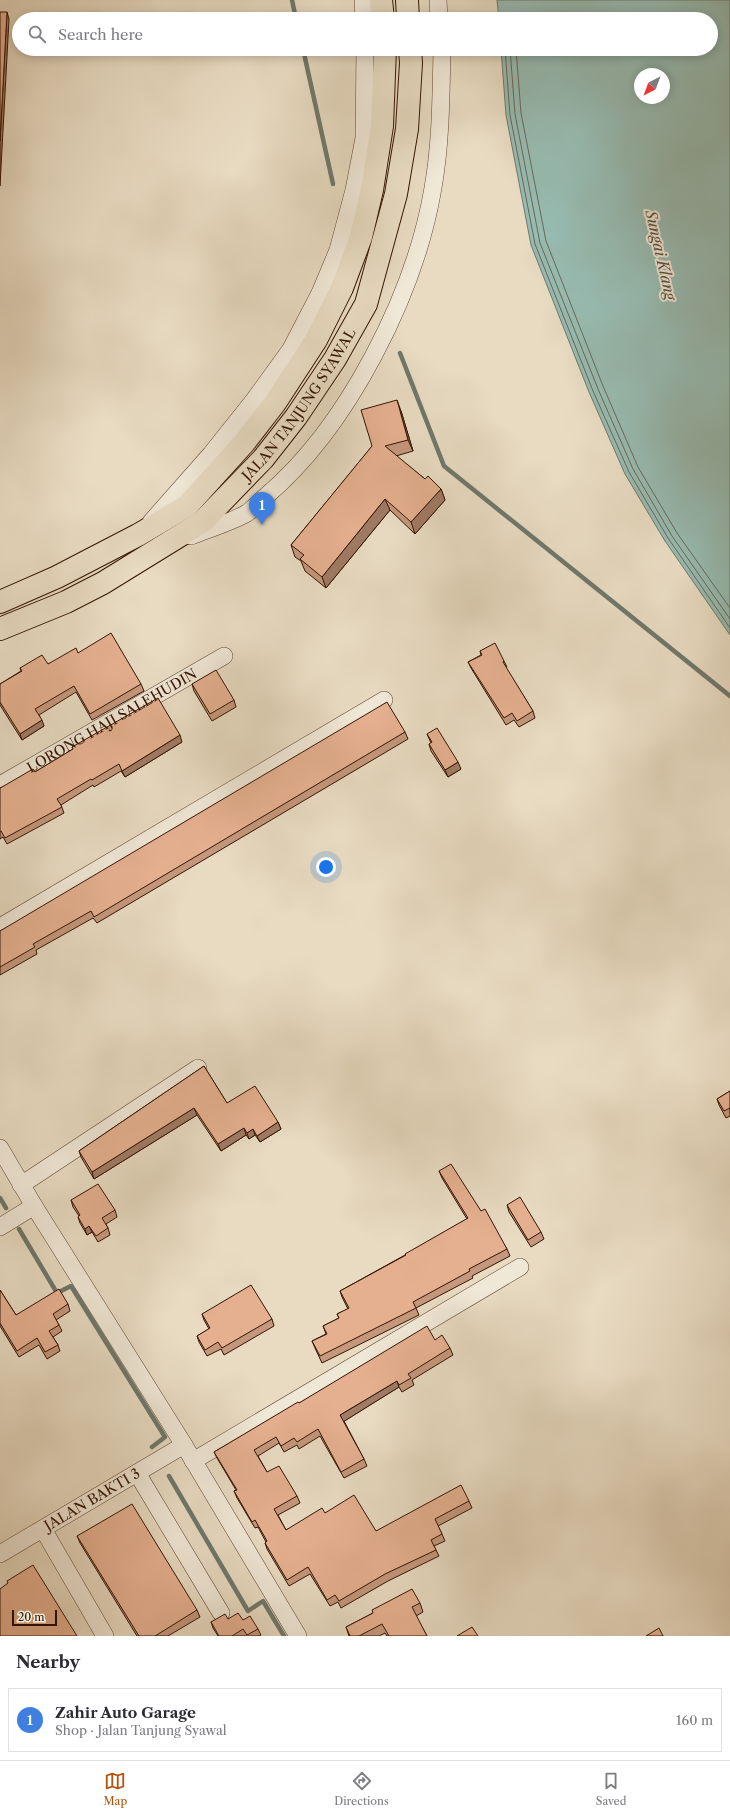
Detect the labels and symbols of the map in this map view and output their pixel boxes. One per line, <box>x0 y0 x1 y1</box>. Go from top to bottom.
north arrow <box>634 68 670 104</box>
water label: Sungai Klang <box>641 207 681 303</box>
street label: JALAN TANJUNG SYAWAL <box>236 325 359 486</box>
pin: 1 <box>249 492 275 525</box>
street label: LORONG HAJI SALEHUDIN <box>24 664 200 777</box>
your location <box>316 857 336 877</box>
street label: JALAN BAKTI 3 <box>39 1464 143 1536</box>
scale bar <box>12 1608 57 1627</box>

